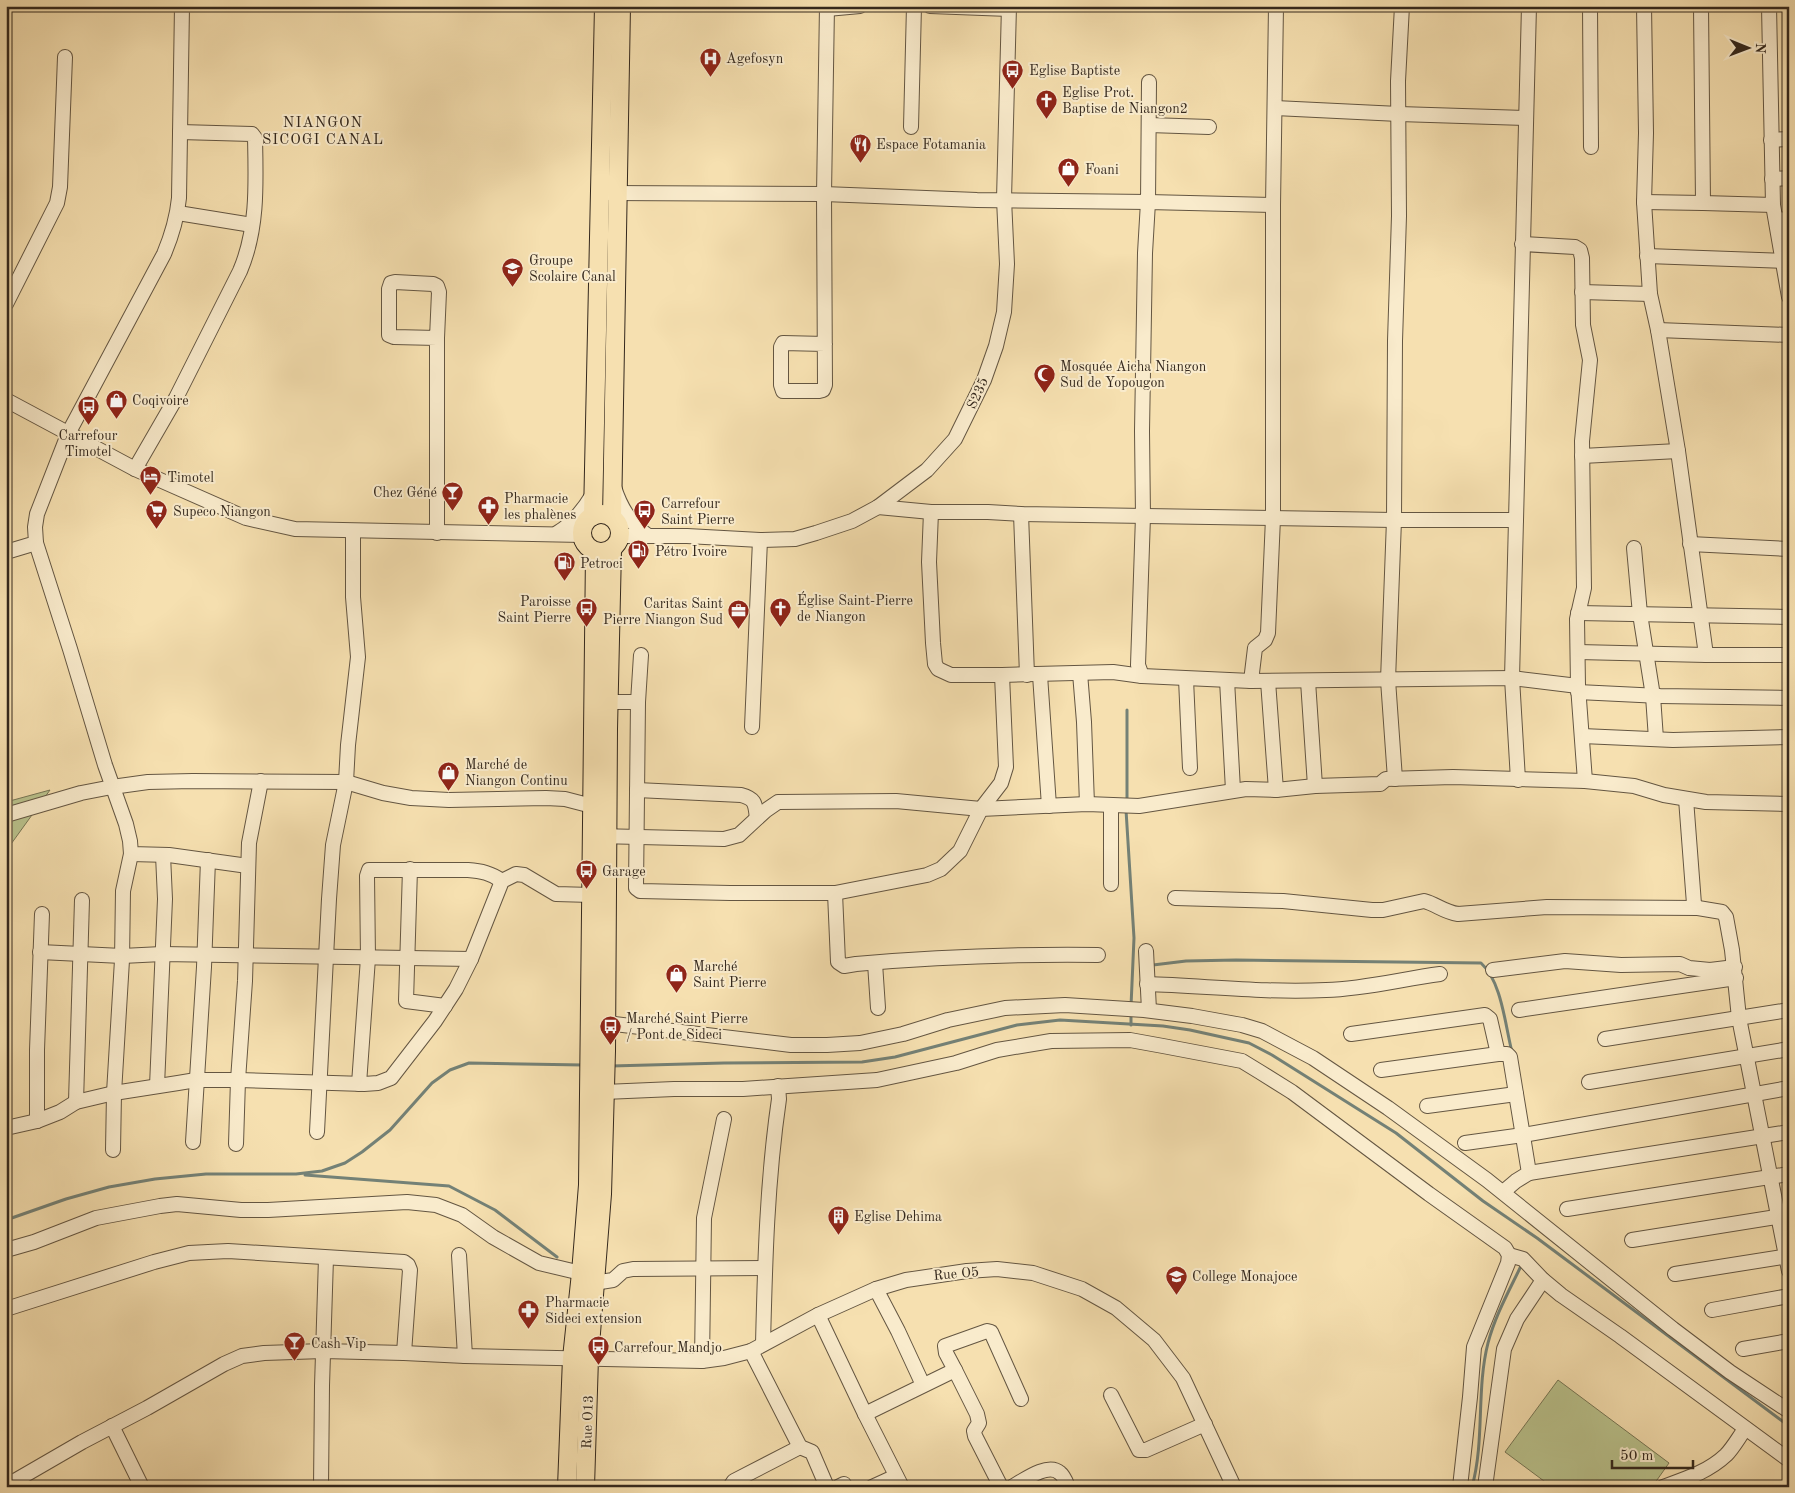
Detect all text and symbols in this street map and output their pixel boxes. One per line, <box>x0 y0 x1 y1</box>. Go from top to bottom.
north arrow <box>1722 22 1772 72</box>
text: N <box>1753 43 1767 54</box>
hospital icon: Agefosyn <box>698 46 722 77</box>
place label: Agefosyn <box>726 52 784 66</box>
bus stop icon: Eglise Baptiste <box>1001 58 1025 89</box>
place label: Eglise Baptiste <box>1029 64 1120 78</box>
place label: Eglise Prot. Baptise de Niangon2 <box>1062 86 1188 116</box>
church icon: Eglise Prot. Baptise de Niangon2 <box>1034 88 1058 119</box>
district label: NIANGON SICOGI CANAL <box>262 116 384 148</box>
restaurant icon: Espace Fotamania <box>848 132 872 163</box>
place label: Espace Fotamania <box>876 138 986 152</box>
shop icon: Foani <box>1057 157 1081 188</box>
place label: Foani <box>1085 163 1119 177</box>
place label: Groupe Scolaire Canal <box>529 254 616 284</box>
school or university icon: Groupe Scolaire Canal <box>501 256 525 287</box>
place label: Mosquée Aicha Niangon Sud de Yopougon <box>1060 360 1207 390</box>
mosque icon: Mosquée Aicha Niangon Sud de Yopougon <box>1032 362 1056 393</box>
street label: S235 <box>965 375 991 411</box>
shop icon: Coqivoire <box>104 388 128 419</box>
place label: Coqivoire <box>132 394 189 408</box>
bus stop icon: Carrefour Timotel <box>76 395 100 426</box>
place label: Carrefour Timotel <box>59 429 118 459</box>
hotel icon: Timotel <box>139 465 163 496</box>
place label: Timotel <box>167 471 214 485</box>
bar icon: Chez Géné <box>441 480 465 511</box>
place label: Chez Géné <box>373 486 437 500</box>
place label: Pharmacie les phalènes <box>504 492 576 522</box>
pharmacy icon: Pharmacie les phalènes <box>476 494 500 525</box>
place label: Carrefour Saint Pierre <box>661 497 734 527</box>
supermarket icon: Supeco Niangon <box>145 499 169 530</box>
bus stop icon: Carrefour Saint Pierre <box>633 499 657 530</box>
place label: Supeco Niangon <box>173 505 271 519</box>
fuel station icon: Pétro Ivoire <box>627 539 651 570</box>
place label: Pétro Ivoire <box>655 545 727 559</box>
fuel station icon: Petroci <box>552 551 576 582</box>
place label: Petroci <box>580 557 623 571</box>
place label: Église Saint-Pierre de Niangon <box>797 591 913 624</box>
place label: Paroisse Saint Pierre <box>498 595 571 625</box>
church icon: Église Saint-Pierre de Niangon <box>769 596 793 627</box>
bus stop icon: Paroisse Saint Pierre <box>575 597 599 628</box>
place label: Caritas Saint Pierre Niangon Sud <box>603 597 723 627</box>
office icon: Caritas Saint Pierre Niangon Sud <box>727 599 751 630</box>
place label: Marché de Niangon Continu <box>465 758 568 788</box>
shop icon: Marché de Niangon Continu <box>437 760 461 791</box>
bus stop icon: Garage <box>574 859 598 890</box>
place label: Garage <box>602 865 646 879</box>
place label: Marché Saint Pierre <box>693 960 766 990</box>
shop icon: Marché Saint Pierre <box>665 962 689 993</box>
place label: Marché Saint Pierre / Pont de Sideci <box>626 1012 748 1042</box>
bus stop icon: Marché Saint Pierre / Pont de Sideci <box>598 1014 622 1045</box>
building icon: Eglise Dehima <box>826 1204 850 1235</box>
place label: Eglise Dehima <box>854 1210 942 1224</box>
school or university icon: College Monajoce <box>1164 1264 1188 1295</box>
street label: Rue O5 <box>933 1265 980 1283</box>
place label: College Monajoce <box>1192 1270 1297 1284</box>
place label: Pharmacie Sideci extension <box>545 1296 642 1326</box>
pharmacy icon: Pharmacie Sideci extension <box>517 1298 541 1329</box>
bar icon: Cash Vip <box>283 1331 307 1362</box>
bus stop icon: Carrefour Mandjo <box>586 1335 610 1366</box>
place label: Cash Vip <box>311 1337 366 1351</box>
place label: Carrefour Mandjo <box>614 1341 722 1355</box>
street label: Rue O13 <box>580 1395 596 1449</box>
scale bar <box>1612 1438 1694 1470</box>
text: 50 m <box>1620 1449 1654 1464</box>

